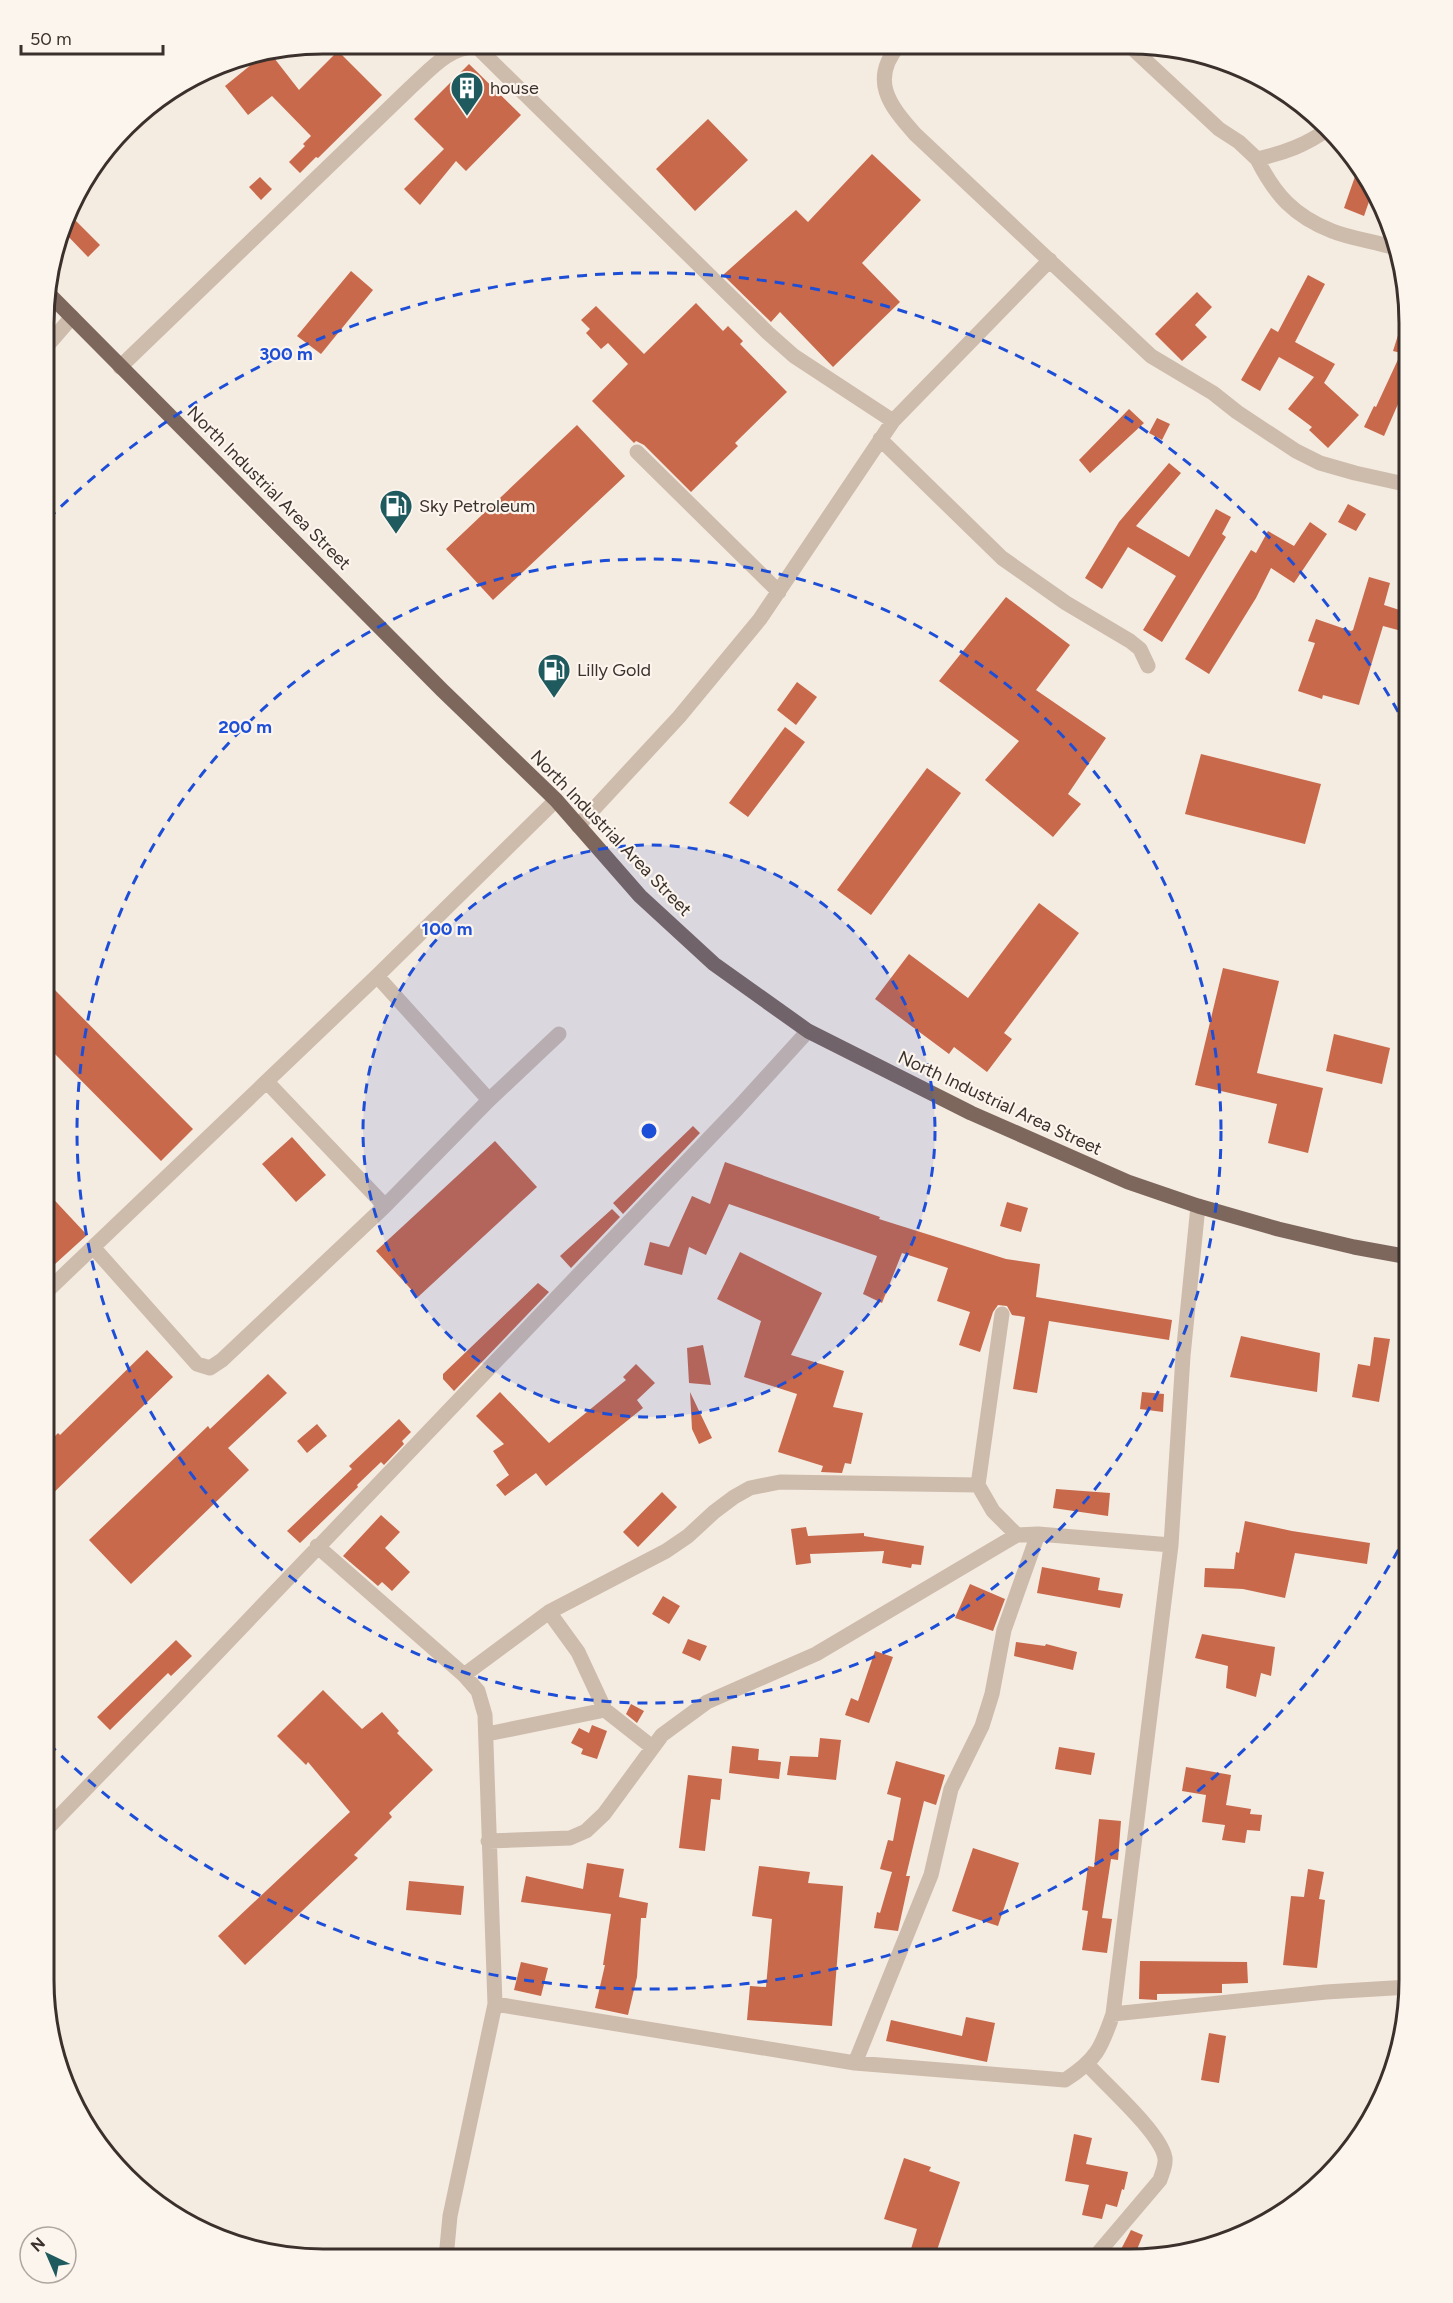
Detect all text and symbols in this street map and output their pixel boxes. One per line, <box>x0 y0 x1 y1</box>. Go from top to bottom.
scale bar <box>21 18 164 56</box>
text: 50 m <box>30 28 72 50</box>
building icon: house <box>449 70 485 117</box>
place label: house <box>490 77 539 99</box>
text: 300 m <box>259 343 313 365</box>
street label: North Industrial Area Street <box>183 402 356 575</box>
fuel station icon: Sky Petroleum <box>378 488 414 535</box>
place label: Sky Petroleum <box>419 495 535 517</box>
fuel station icon: Lilly Gold <box>536 652 572 699</box>
place label: Lilly Gold <box>577 659 651 681</box>
text: 200 m <box>218 716 272 738</box>
street label: North Industrial Area Street <box>526 745 696 921</box>
text: 100 m <box>422 918 472 940</box>
street label: North Industrial Area Street <box>895 1046 1106 1160</box>
centre of rings <box>639 1121 659 1141</box>
north arrow <box>18 2225 78 2285</box>
text: N <box>27 2233 49 2256</box>

